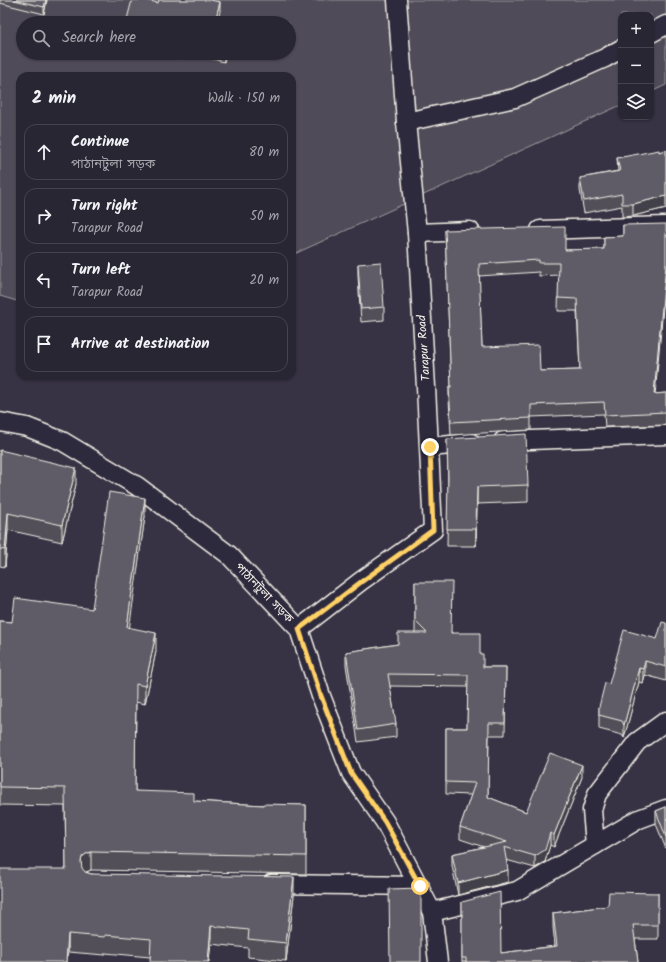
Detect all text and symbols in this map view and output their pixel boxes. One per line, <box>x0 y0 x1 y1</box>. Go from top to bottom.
map controls <box>618 12 654 120</box>
button: + <box>618 12 654 48</box>
search box <box>16 16 296 60</box>
text: Search here <box>62 26 136 50</box>
icon: search <box>30 27 52 49</box>
button: − <box>618 48 654 84</box>
button: layers <box>618 84 654 120</box>
text: 2 min <box>32 85 76 112</box>
text: Walk · 150 m <box>208 88 280 109</box>
text: Continue <box>71 130 129 154</box>
icon: ahead <box>33 141 55 163</box>
text: 80 m <box>249 142 279 163</box>
text: পাঠানটুলা সড়ক <box>71 154 155 175</box>
text: Turn right <box>71 194 138 218</box>
icon: right <box>33 205 55 227</box>
text: 50 m <box>250 206 279 227</box>
text: Tarapur Road <box>71 218 143 239</box>
text: Turn left <box>71 258 131 282</box>
icon: left <box>33 269 55 291</box>
text: 20 m <box>249 270 279 291</box>
text: Tarapur Road <box>71 282 143 303</box>
street label: Tarapur Road <box>412 313 436 382</box>
text: Arrive at destination <box>71 332 210 356</box>
icon: arrive <box>33 333 55 355</box>
route end <box>421 438 439 456</box>
street label: পাঠানটুলা সড়ক <box>230 558 298 628</box>
route start <box>411 877 429 895</box>

